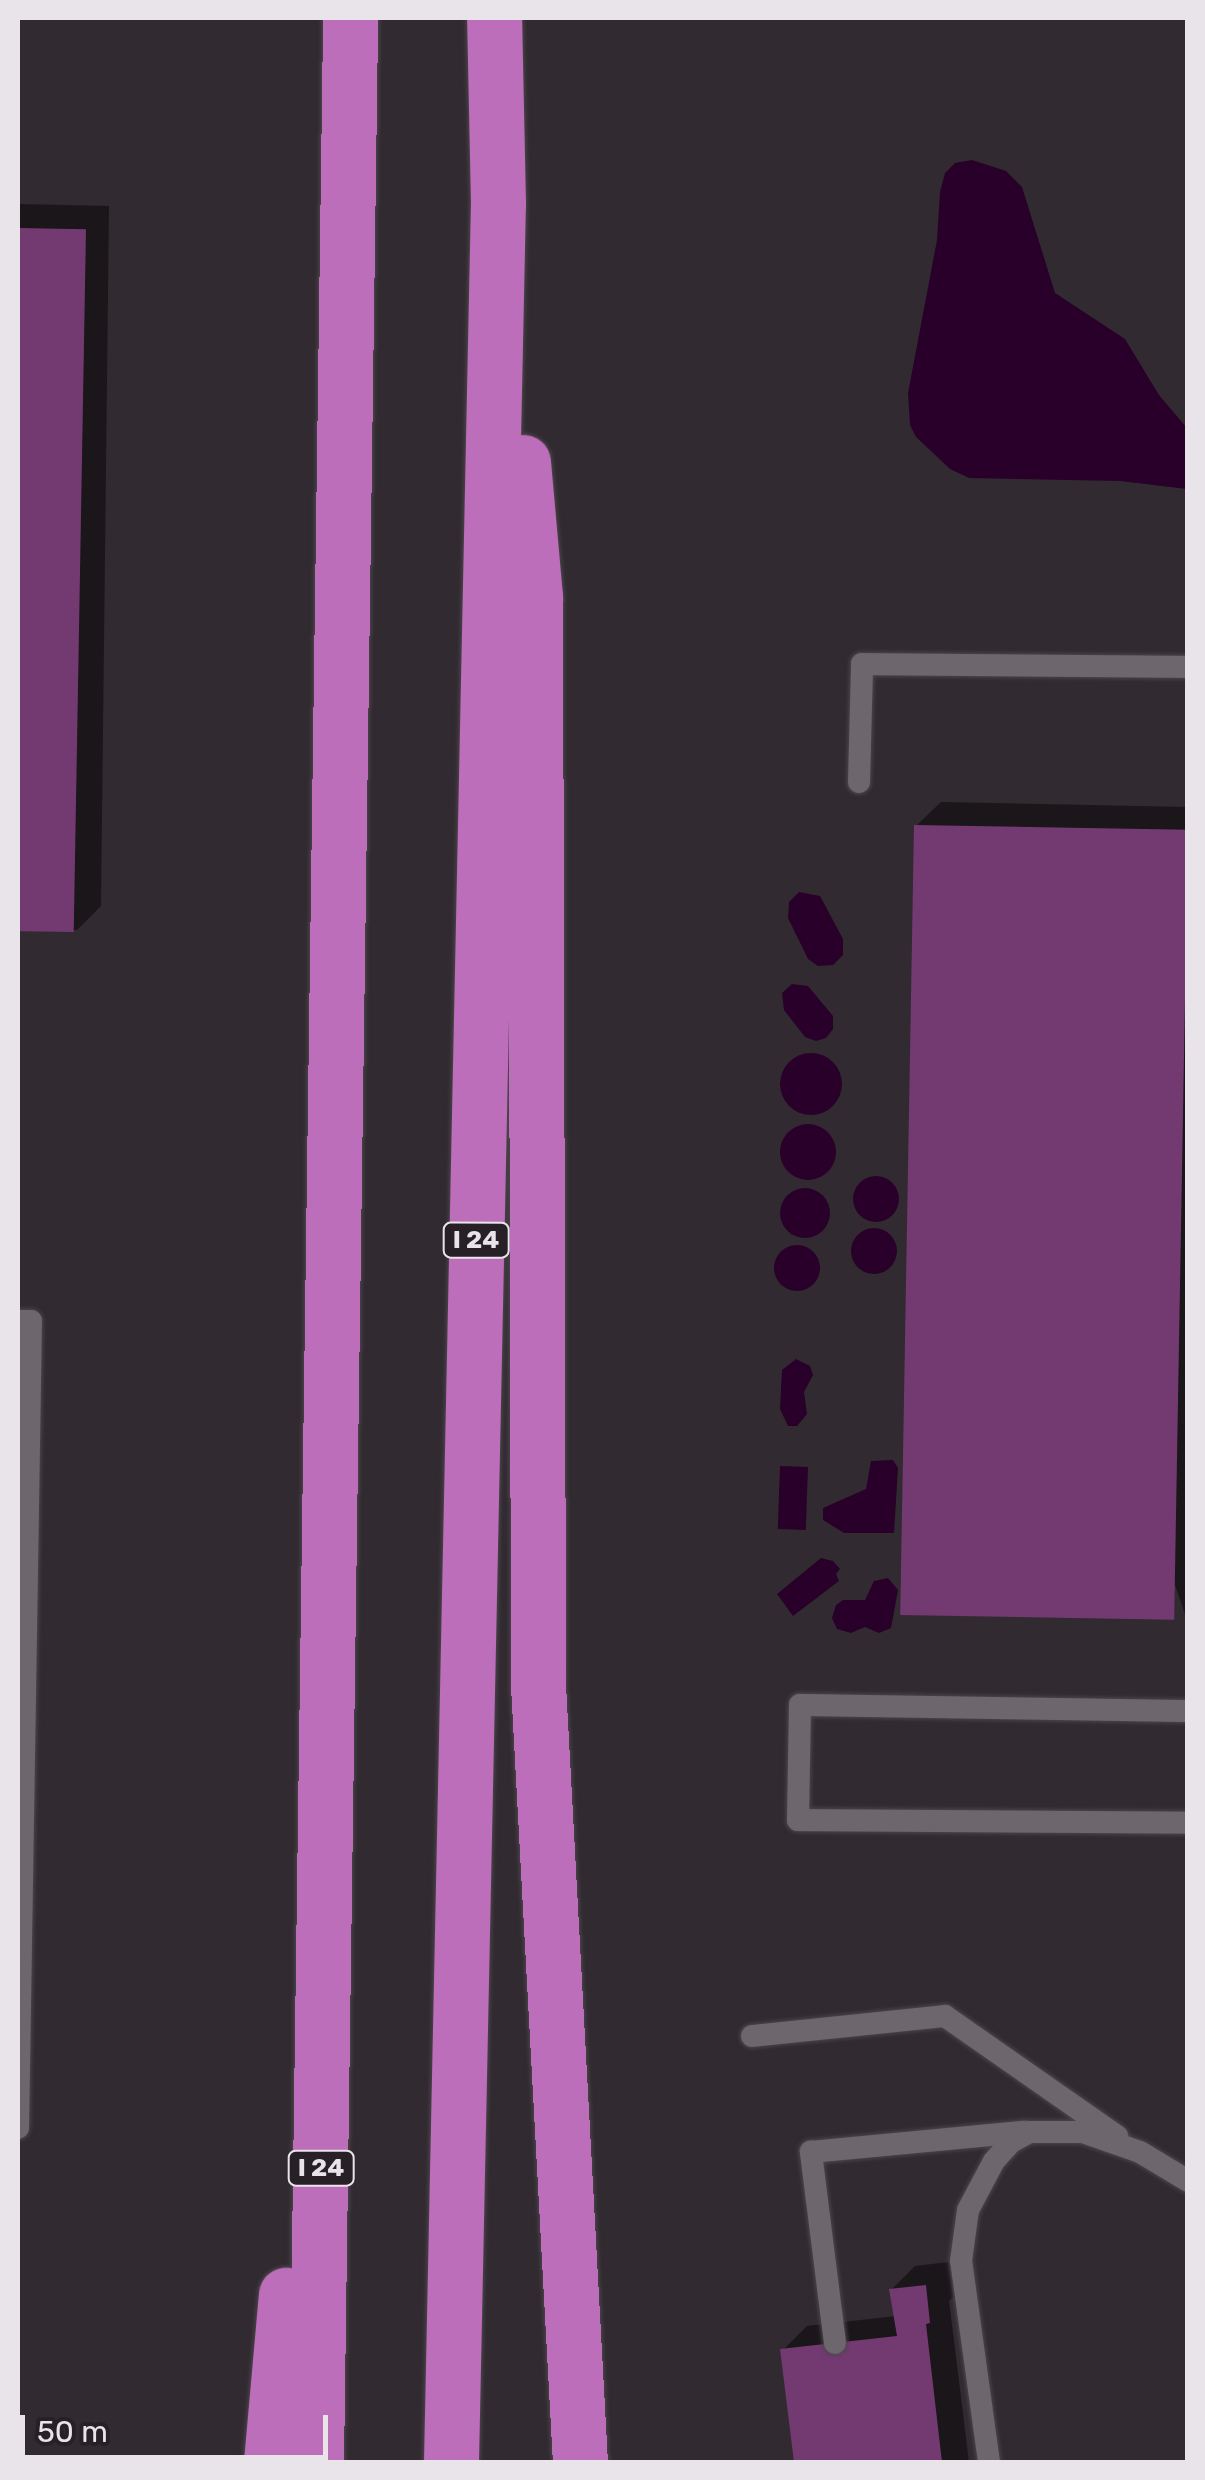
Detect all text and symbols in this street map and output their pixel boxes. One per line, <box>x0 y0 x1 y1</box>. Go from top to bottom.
road number: I 24 <box>441 1220 511 1260</box>
road number: I 24 <box>286 2148 356 2188</box>
scale bar <box>25 2395 332 2457</box>
text: 50 m <box>37 2414 108 2450</box>

